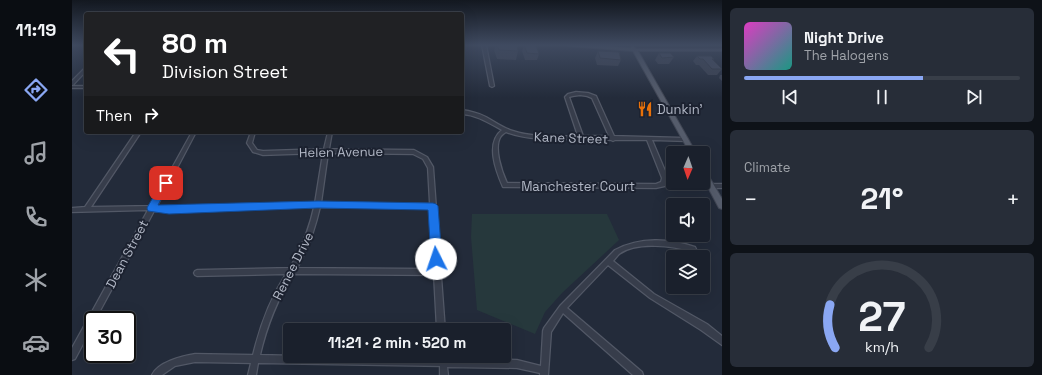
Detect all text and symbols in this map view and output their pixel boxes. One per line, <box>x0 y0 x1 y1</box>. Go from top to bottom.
text: 11:19 <box>16 18 56 41</box>
text: 80 m <box>162 25 228 61</box>
icon: left <box>96 28 148 80</box>
text: Night Drive <box>804 28 884 47</box>
text: The Halogens <box>804 47 889 64</box>
text: Division Street <box>162 60 288 83</box>
icon: directions <box>22 76 50 104</box>
icon: previous <box>779 86 801 108</box>
icon: pause <box>871 86 893 108</box>
icon: next <box>963 86 985 108</box>
restaurant icon: Dunkin' <box>636 100 654 118</box>
place label: Dunkin' <box>657 101 703 118</box>
icon: right <box>140 104 162 126</box>
text: Then <box>96 106 132 125</box>
street label: Kane Street <box>534 128 608 148</box>
icon: music <box>22 139 50 167</box>
street label: Helen Avenue <box>299 143 383 161</box>
north arrow <box>666 146 710 190</box>
map controls <box>666 146 710 294</box>
text: Climate <box>744 159 790 176</box>
pin <box>149 166 183 200</box>
icon: arrive <box>155 172 177 194</box>
street label: Manchester Court <box>521 178 635 195</box>
text: 21° <box>860 179 904 218</box>
text: − <box>744 185 758 213</box>
text: + <box>1006 185 1020 213</box>
button: sound <box>666 198 710 242</box>
icon: phone <box>22 203 50 231</box>
street label: Dean Street <box>102 217 152 291</box>
street label: Renee Drive <box>269 229 317 303</box>
position arrow <box>415 238 457 280</box>
button: layers <box>666 250 710 294</box>
icon: climate <box>22 266 50 294</box>
text: 27 <box>858 290 906 343</box>
speed limit sign: 30 <box>84 311 136 363</box>
icon: car <box>22 329 50 357</box>
text: 11:21 · 2 min · 520 m <box>328 333 466 352</box>
text: km/h <box>865 337 899 355</box>

